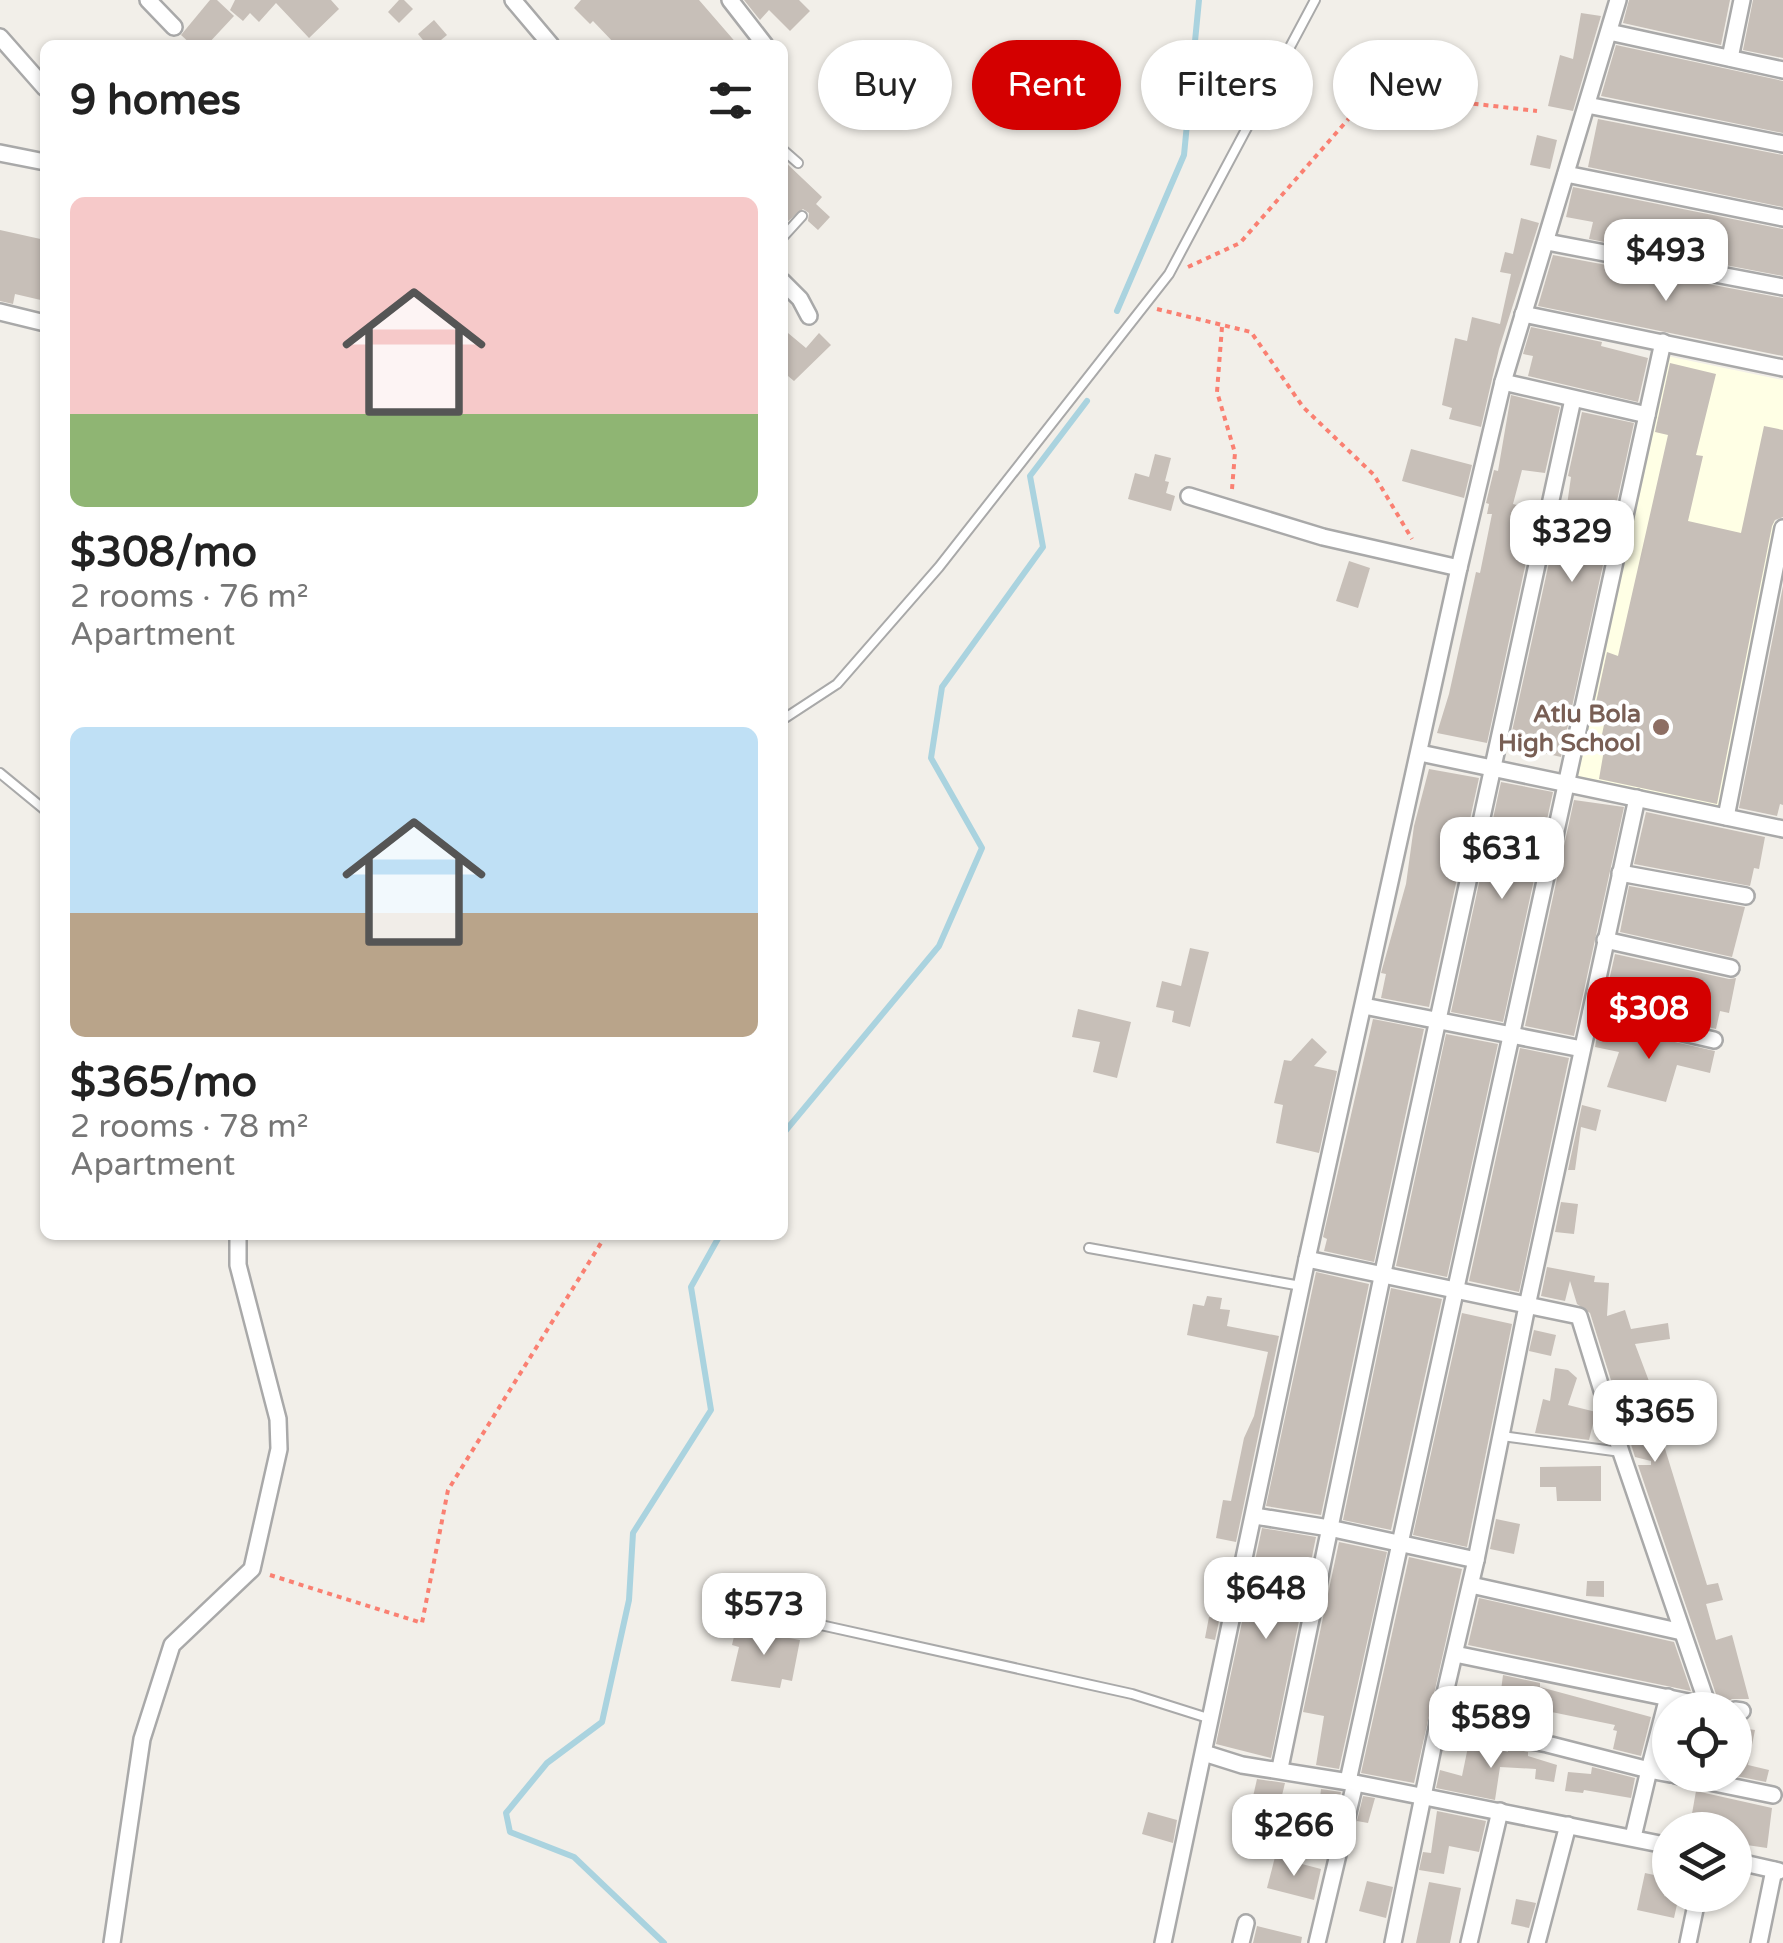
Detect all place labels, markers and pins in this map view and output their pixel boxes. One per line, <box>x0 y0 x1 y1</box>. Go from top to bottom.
pin: $493 <box>1607 219 1725 304</box>
pin: $329 <box>1513 500 1631 585</box>
place label: Atlu Bola High School <box>1498 699 1641 758</box>
marker: Atlu Bola High School <box>1650 716 1672 738</box>
pin: $631 <box>1443 817 1561 902</box>
pin: $308 <box>1590 977 1708 1062</box>
pin: $365 <box>1596 1380 1714 1465</box>
pin: $648 <box>1207 1557 1325 1642</box>
pin: $573 <box>705 1573 823 1658</box>
pin: $589 <box>1432 1686 1550 1771</box>
pin: $266 <box>1235 1794 1353 1879</box>

